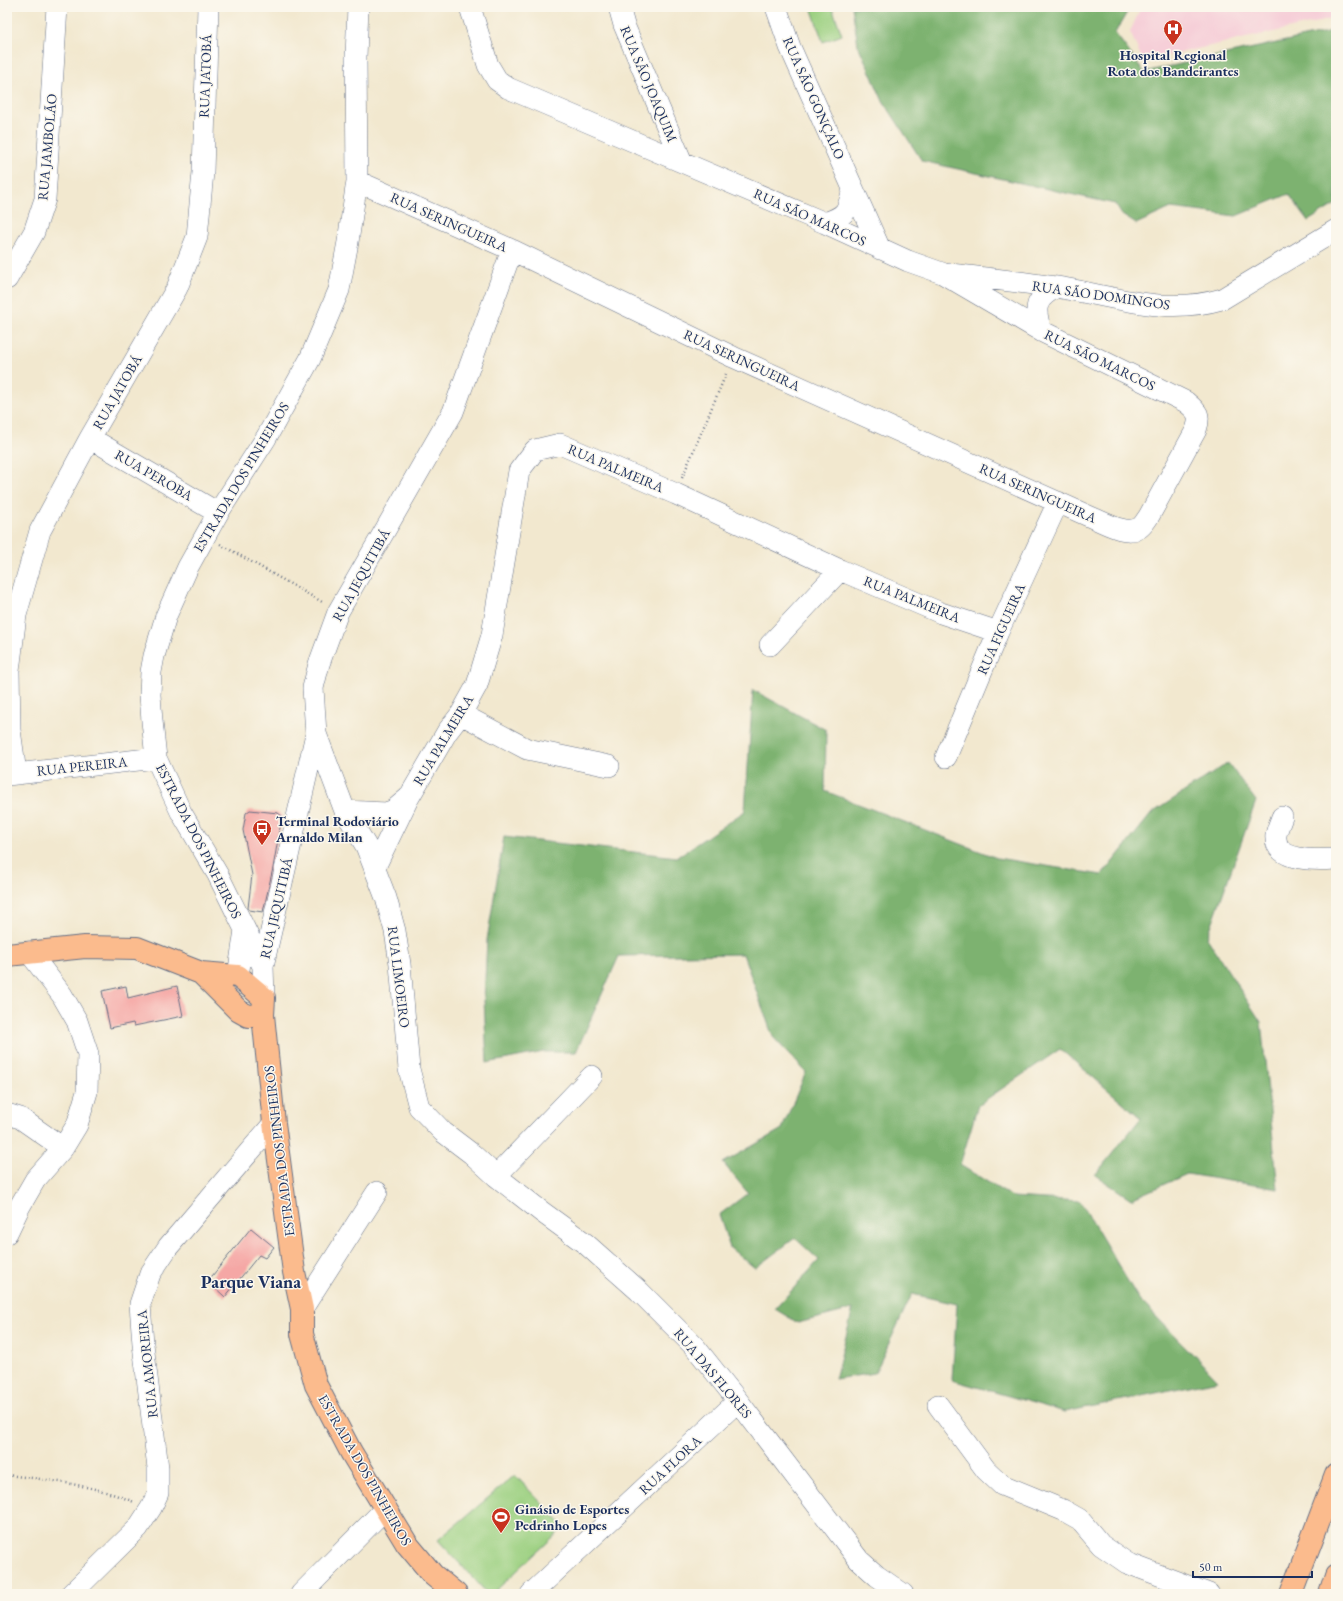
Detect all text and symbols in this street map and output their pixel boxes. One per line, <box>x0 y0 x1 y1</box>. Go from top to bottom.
hospital icon: Hospital Regional Rota dos Bandeirantes <box>1162 18 1184 46</box>
street label: RUA SÃO JOAQUIM <box>616 23 682 145</box>
street label: RUA JATOBÁ <box>195 34 215 118</box>
street label: RUA SÃO GONÇALO <box>779 34 849 162</box>
place label: Hospital Regional Rota dos Bandeirantes <box>1107 46 1239 80</box>
street label: RUA JAMBOLÃO <box>33 93 61 201</box>
street label: RUA SÃO MARCOS <box>751 184 869 250</box>
street label: RUA SERINGUEIRA <box>388 188 511 256</box>
street label: RUA SÃO DOMINGOS <box>1031 276 1171 314</box>
street label: RUA SERINGUEIRA <box>681 325 803 395</box>
street label: RUA SÃO MARCOS <box>1041 325 1159 395</box>
street label: RUA JATOBÁ <box>88 351 146 433</box>
street label: ESTRADA DOS PINHEIROS <box>189 399 293 555</box>
street label: RUA PALMEIRA <box>565 440 667 496</box>
street label: RUA PEROBA <box>112 445 196 505</box>
street label: RUA SERINGUEIRA <box>977 459 1100 527</box>
street label: RUA JEQUITIBÁ <box>328 525 394 625</box>
street label: RUA PALMEIRA <box>861 571 963 627</box>
street label: RUA FIGUEIRA <box>973 580 1029 677</box>
street label: RUA PALMEIRA <box>409 691 477 789</box>
street label: RUA PEREIRA <box>36 752 129 780</box>
street label: ESTRADA DOS PINHEIROS <box>152 760 246 922</box>
place label: Terminal Rodoviário Arnaldo Milan <box>275 812 399 846</box>
bus stop icon: Terminal Rodoviário Arnaldo Milan <box>251 818 273 846</box>
street label: RUA JEQUITIBÁ <box>256 855 296 960</box>
street label: RUA LIMOEIRO <box>384 925 414 1029</box>
street label: ESTRADA DOS PINHEIROS <box>260 1065 298 1237</box>
district label: Parque Viana <box>201 1270 301 1293</box>
street label: RUA AMOREIRA <box>132 1309 162 1419</box>
street label: RUA DAS FLORES <box>670 1324 756 1422</box>
street label: ESTRADA DOS PINHEIROS <box>314 1391 416 1549</box>
street label: RUA FLORA <box>635 1431 705 1499</box>
place label: Ginásio de Esportes Pedrinho Lopes <box>515 1500 629 1534</box>
sports icon: Ginásio de Esportes Pedrinho Lopes <box>490 1506 512 1534</box>
scale bar <box>1193 1553 1312 1579</box>
text: 50 m <box>1199 1559 1223 1575</box>

